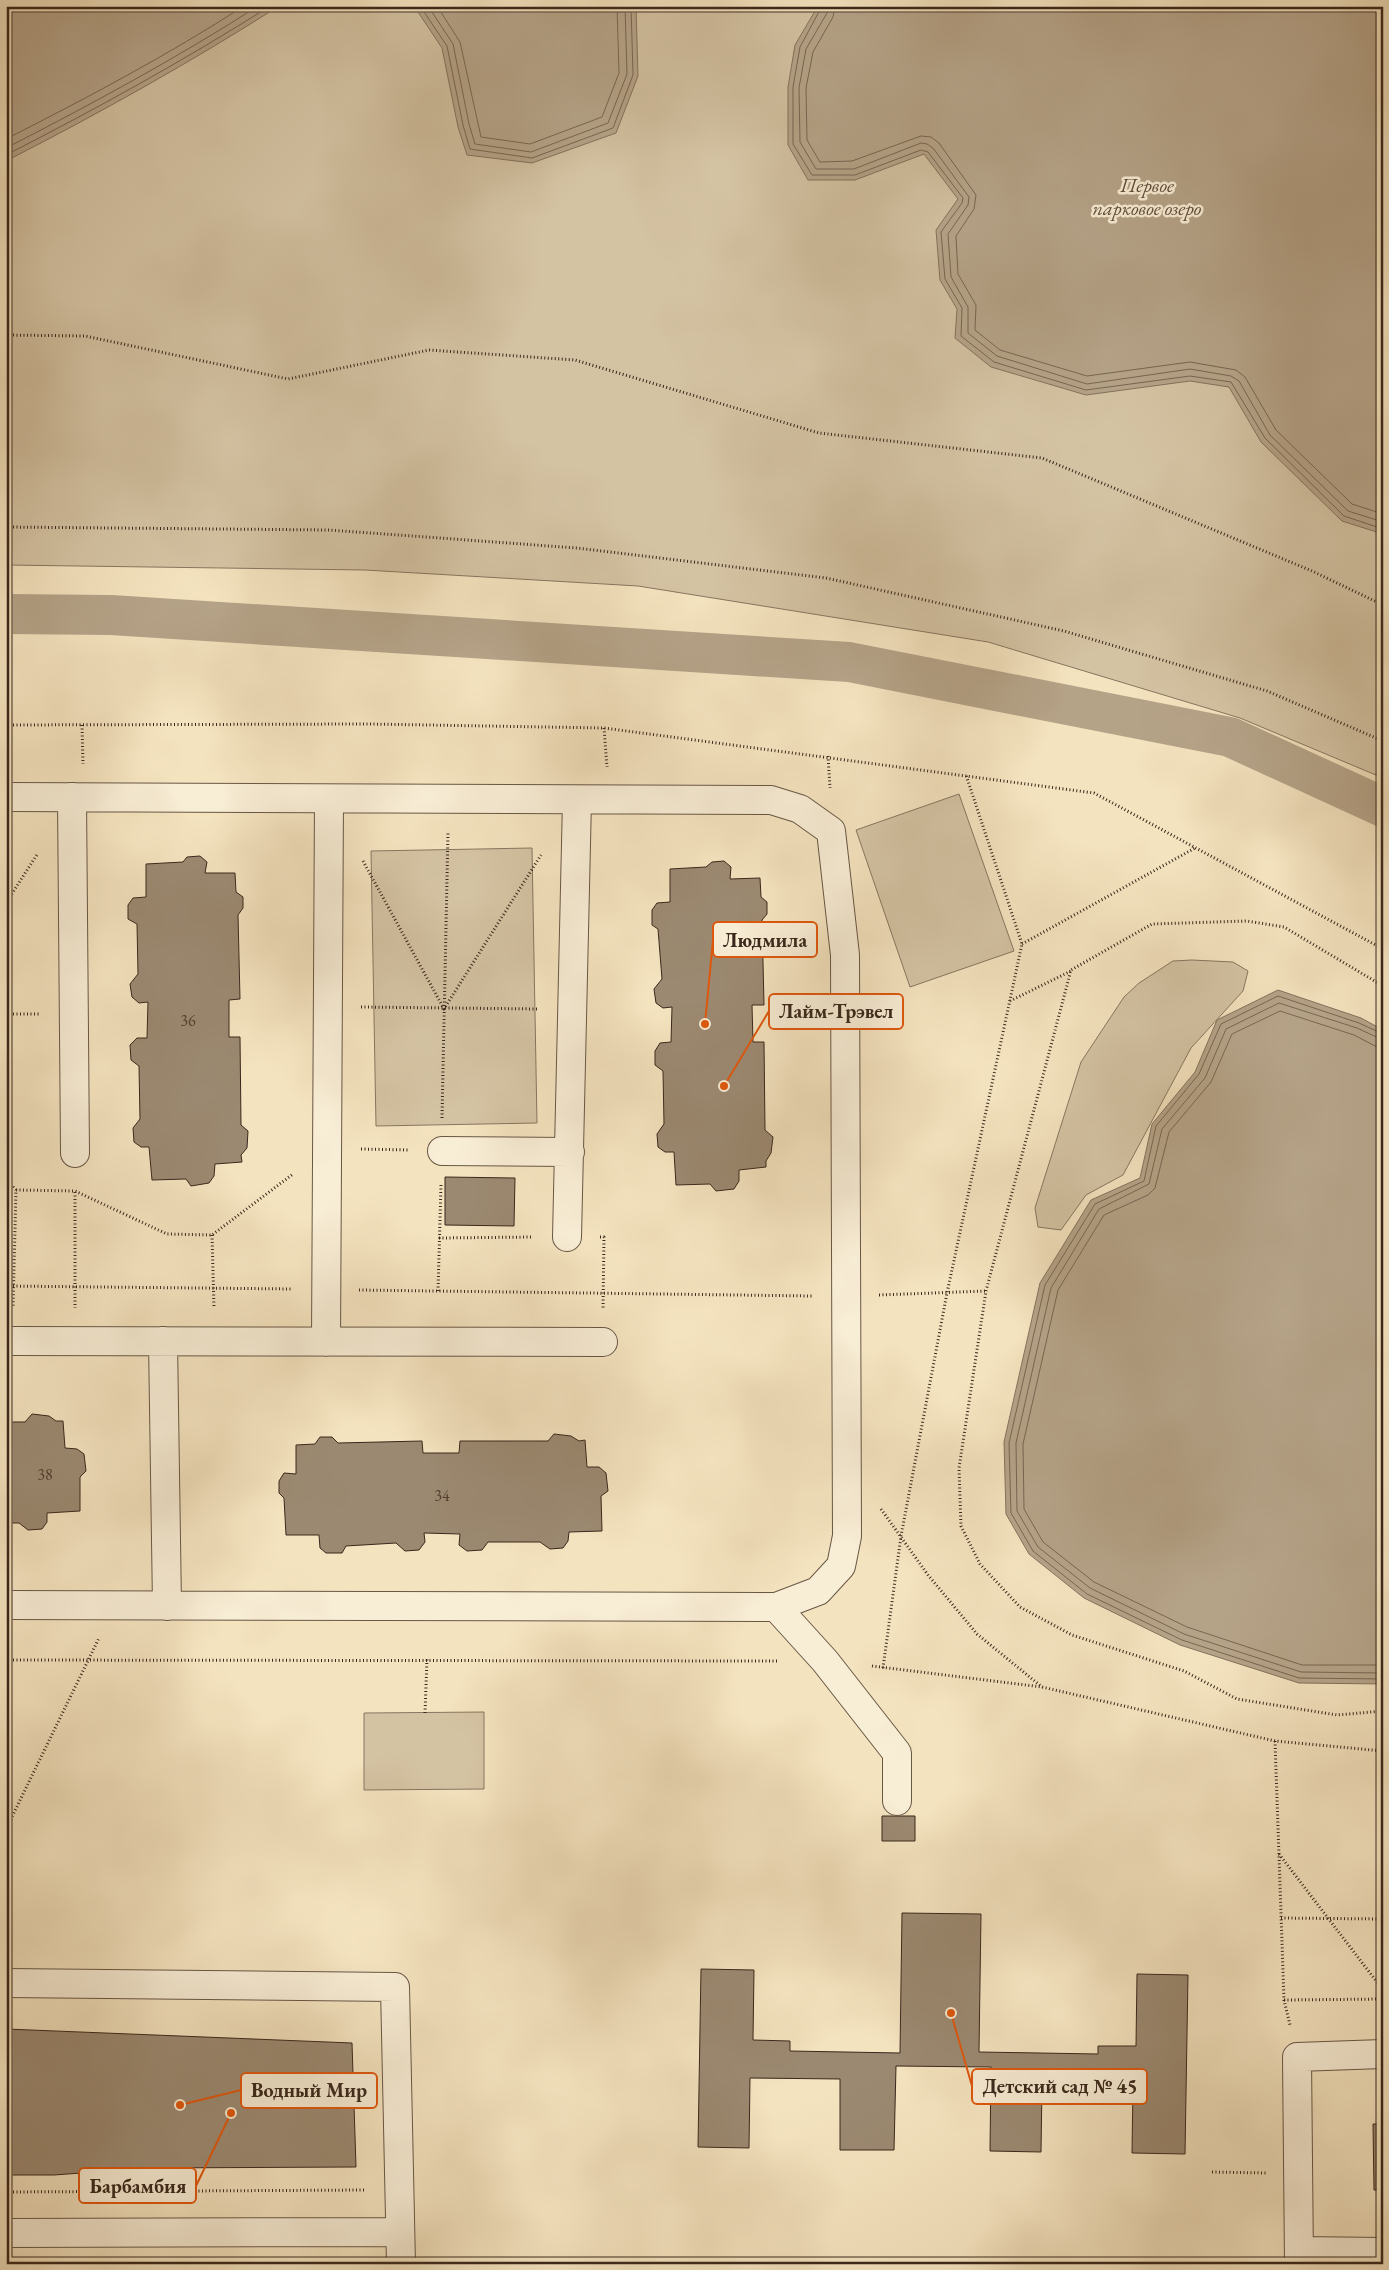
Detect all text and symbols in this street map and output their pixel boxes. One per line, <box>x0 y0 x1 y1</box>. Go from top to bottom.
water label: Первое парковое озеро <box>1093 172 1202 221</box>
callout: Людмила <box>713 922 817 957</box>
text: Людмила <box>723 927 807 953</box>
callout: Лайм-Трэвел <box>769 994 903 1029</box>
text: Лайм-Трэвел <box>779 998 893 1024</box>
house number: 36 <box>180 1010 196 1031</box>
house number: 38 <box>37 1464 53 1485</box>
house number: 34 <box>434 1485 450 1506</box>
callout: Детский сад № 45 <box>972 2069 1147 2104</box>
callout: Водный Мир <box>241 2073 377 2108</box>
text: Детский сад № 45 <box>982 2073 1138 2099</box>
text: Водный Мир <box>251 2077 367 2103</box>
callout: Барбамбия <box>79 2168 196 2203</box>
text: Барбамбия <box>89 2173 187 2199</box>

